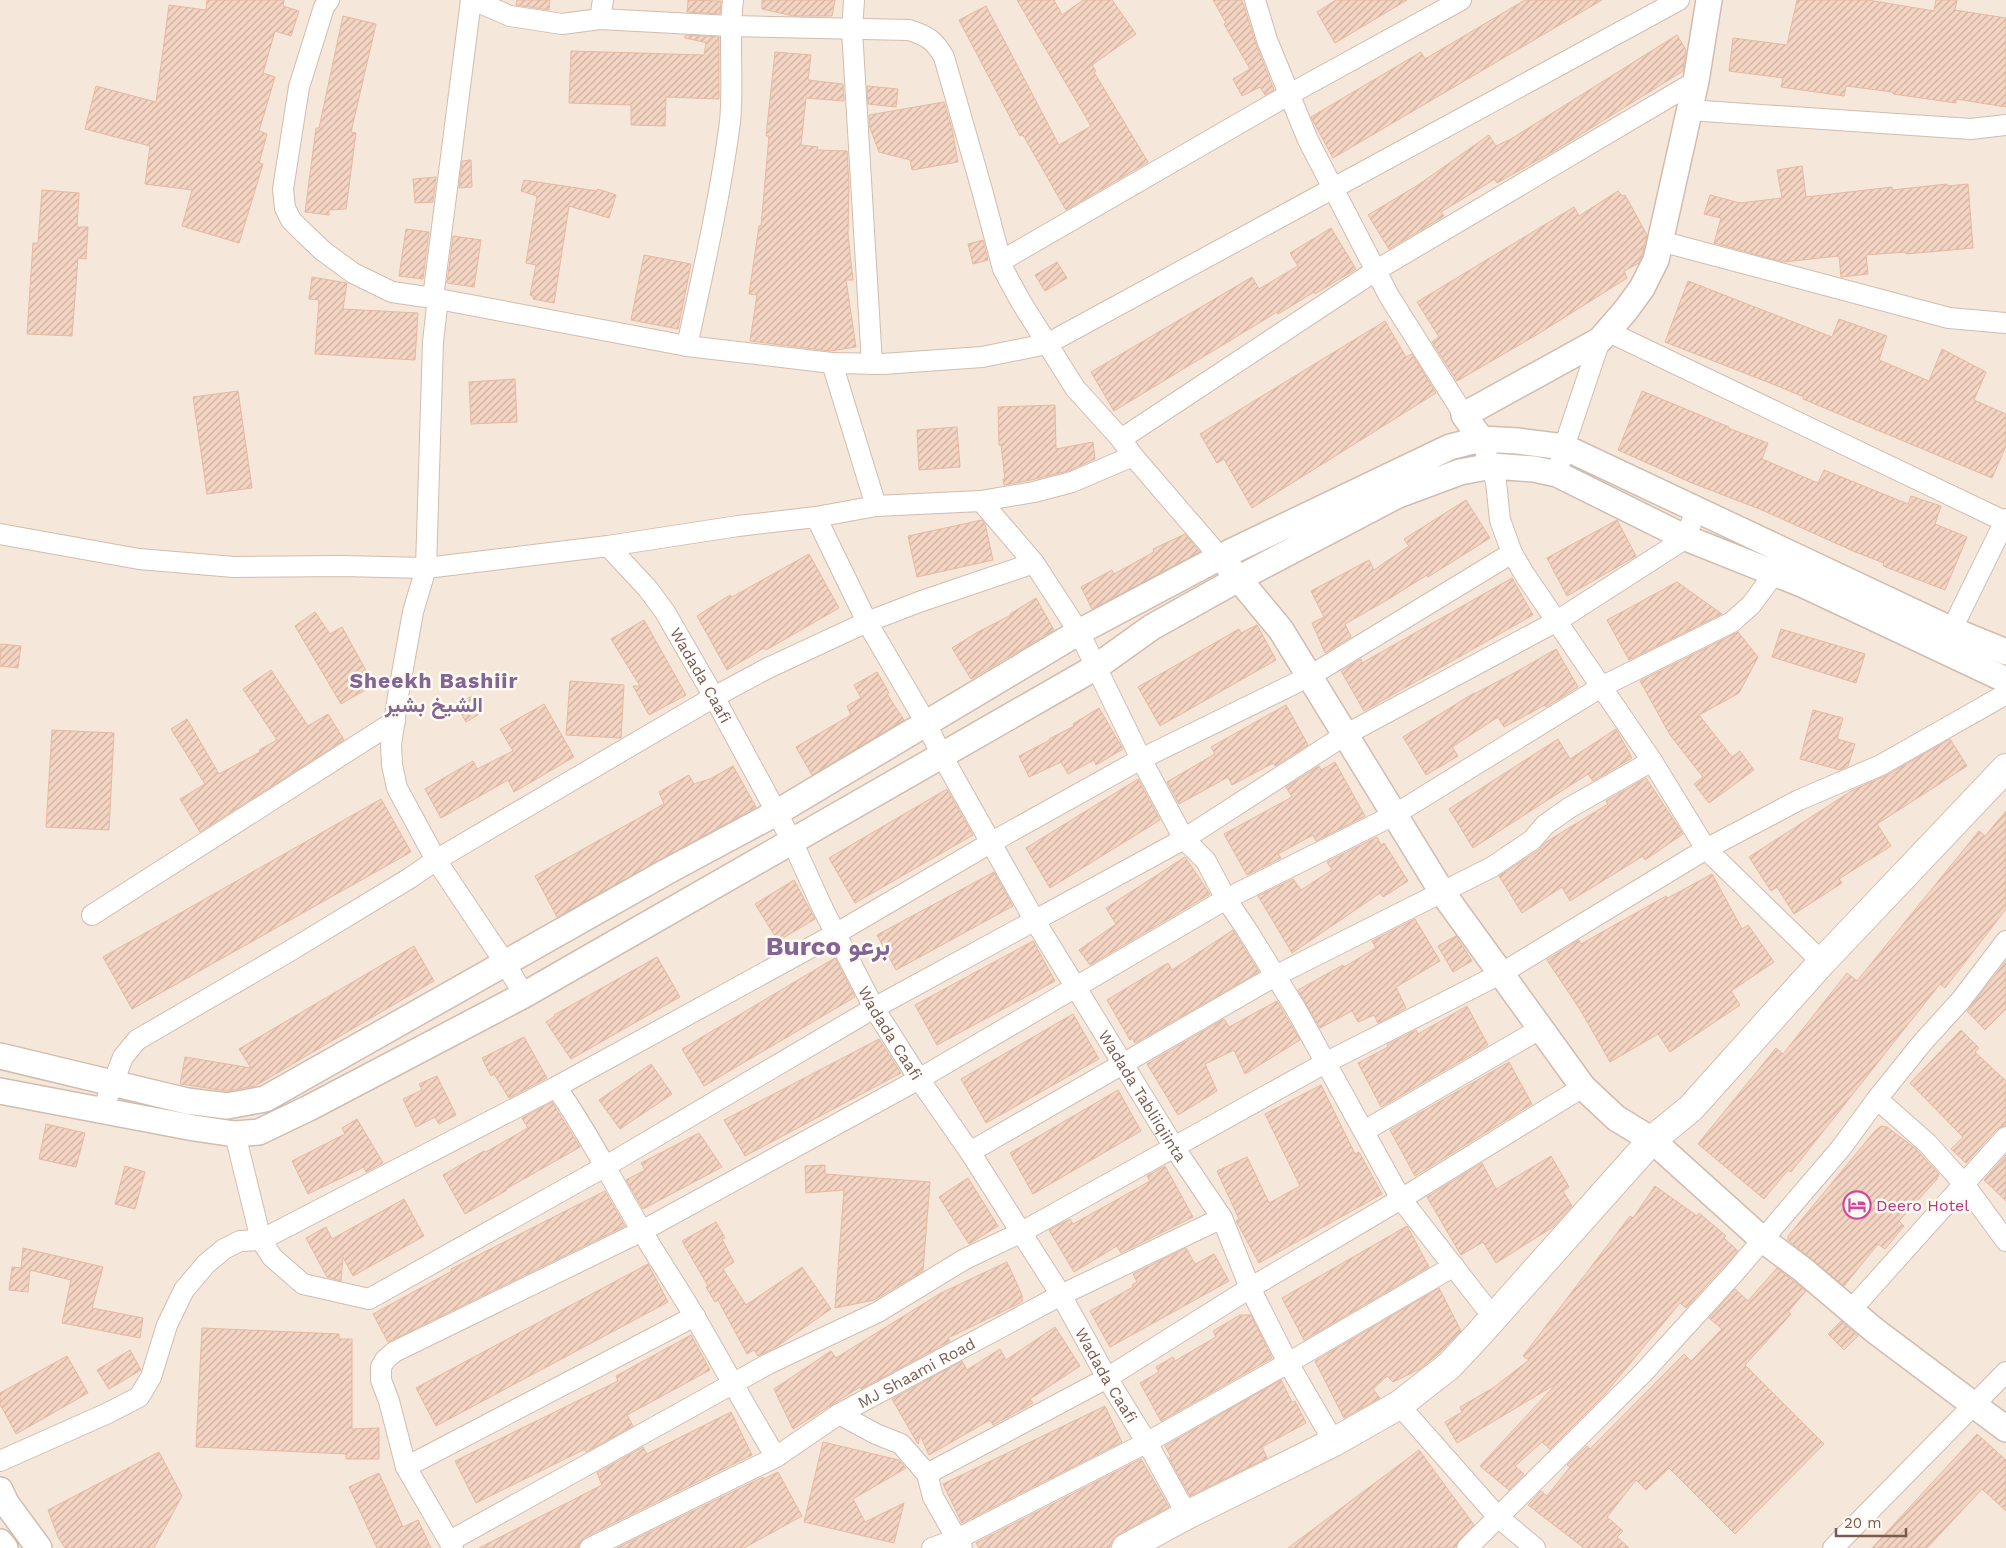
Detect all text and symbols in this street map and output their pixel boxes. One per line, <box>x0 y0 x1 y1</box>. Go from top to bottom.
street label: Wadada Caafi <box>666 624 736 726</box>
district label: Sheekh Bashiir الشيخ بشير <box>350 668 518 719</box>
district label: Burco برعو <box>766 931 890 962</box>
street label: Wadada Caafi <box>855 983 926 1083</box>
street label: Wadada Tabliiqiinta <box>1095 1026 1191 1165</box>
hotel icon: Deero Hotel <box>1842 1190 1872 1220</box>
place label: Deero Hotel <box>1876 1196 1969 1215</box>
street label: Wadada Caafi <box>1071 1324 1142 1426</box>
street label: MJ Shaami Road <box>854 1333 978 1412</box>
scale bar <box>1836 1506 1906 1538</box>
text: 20 m <box>1844 1514 1882 1532</box>

